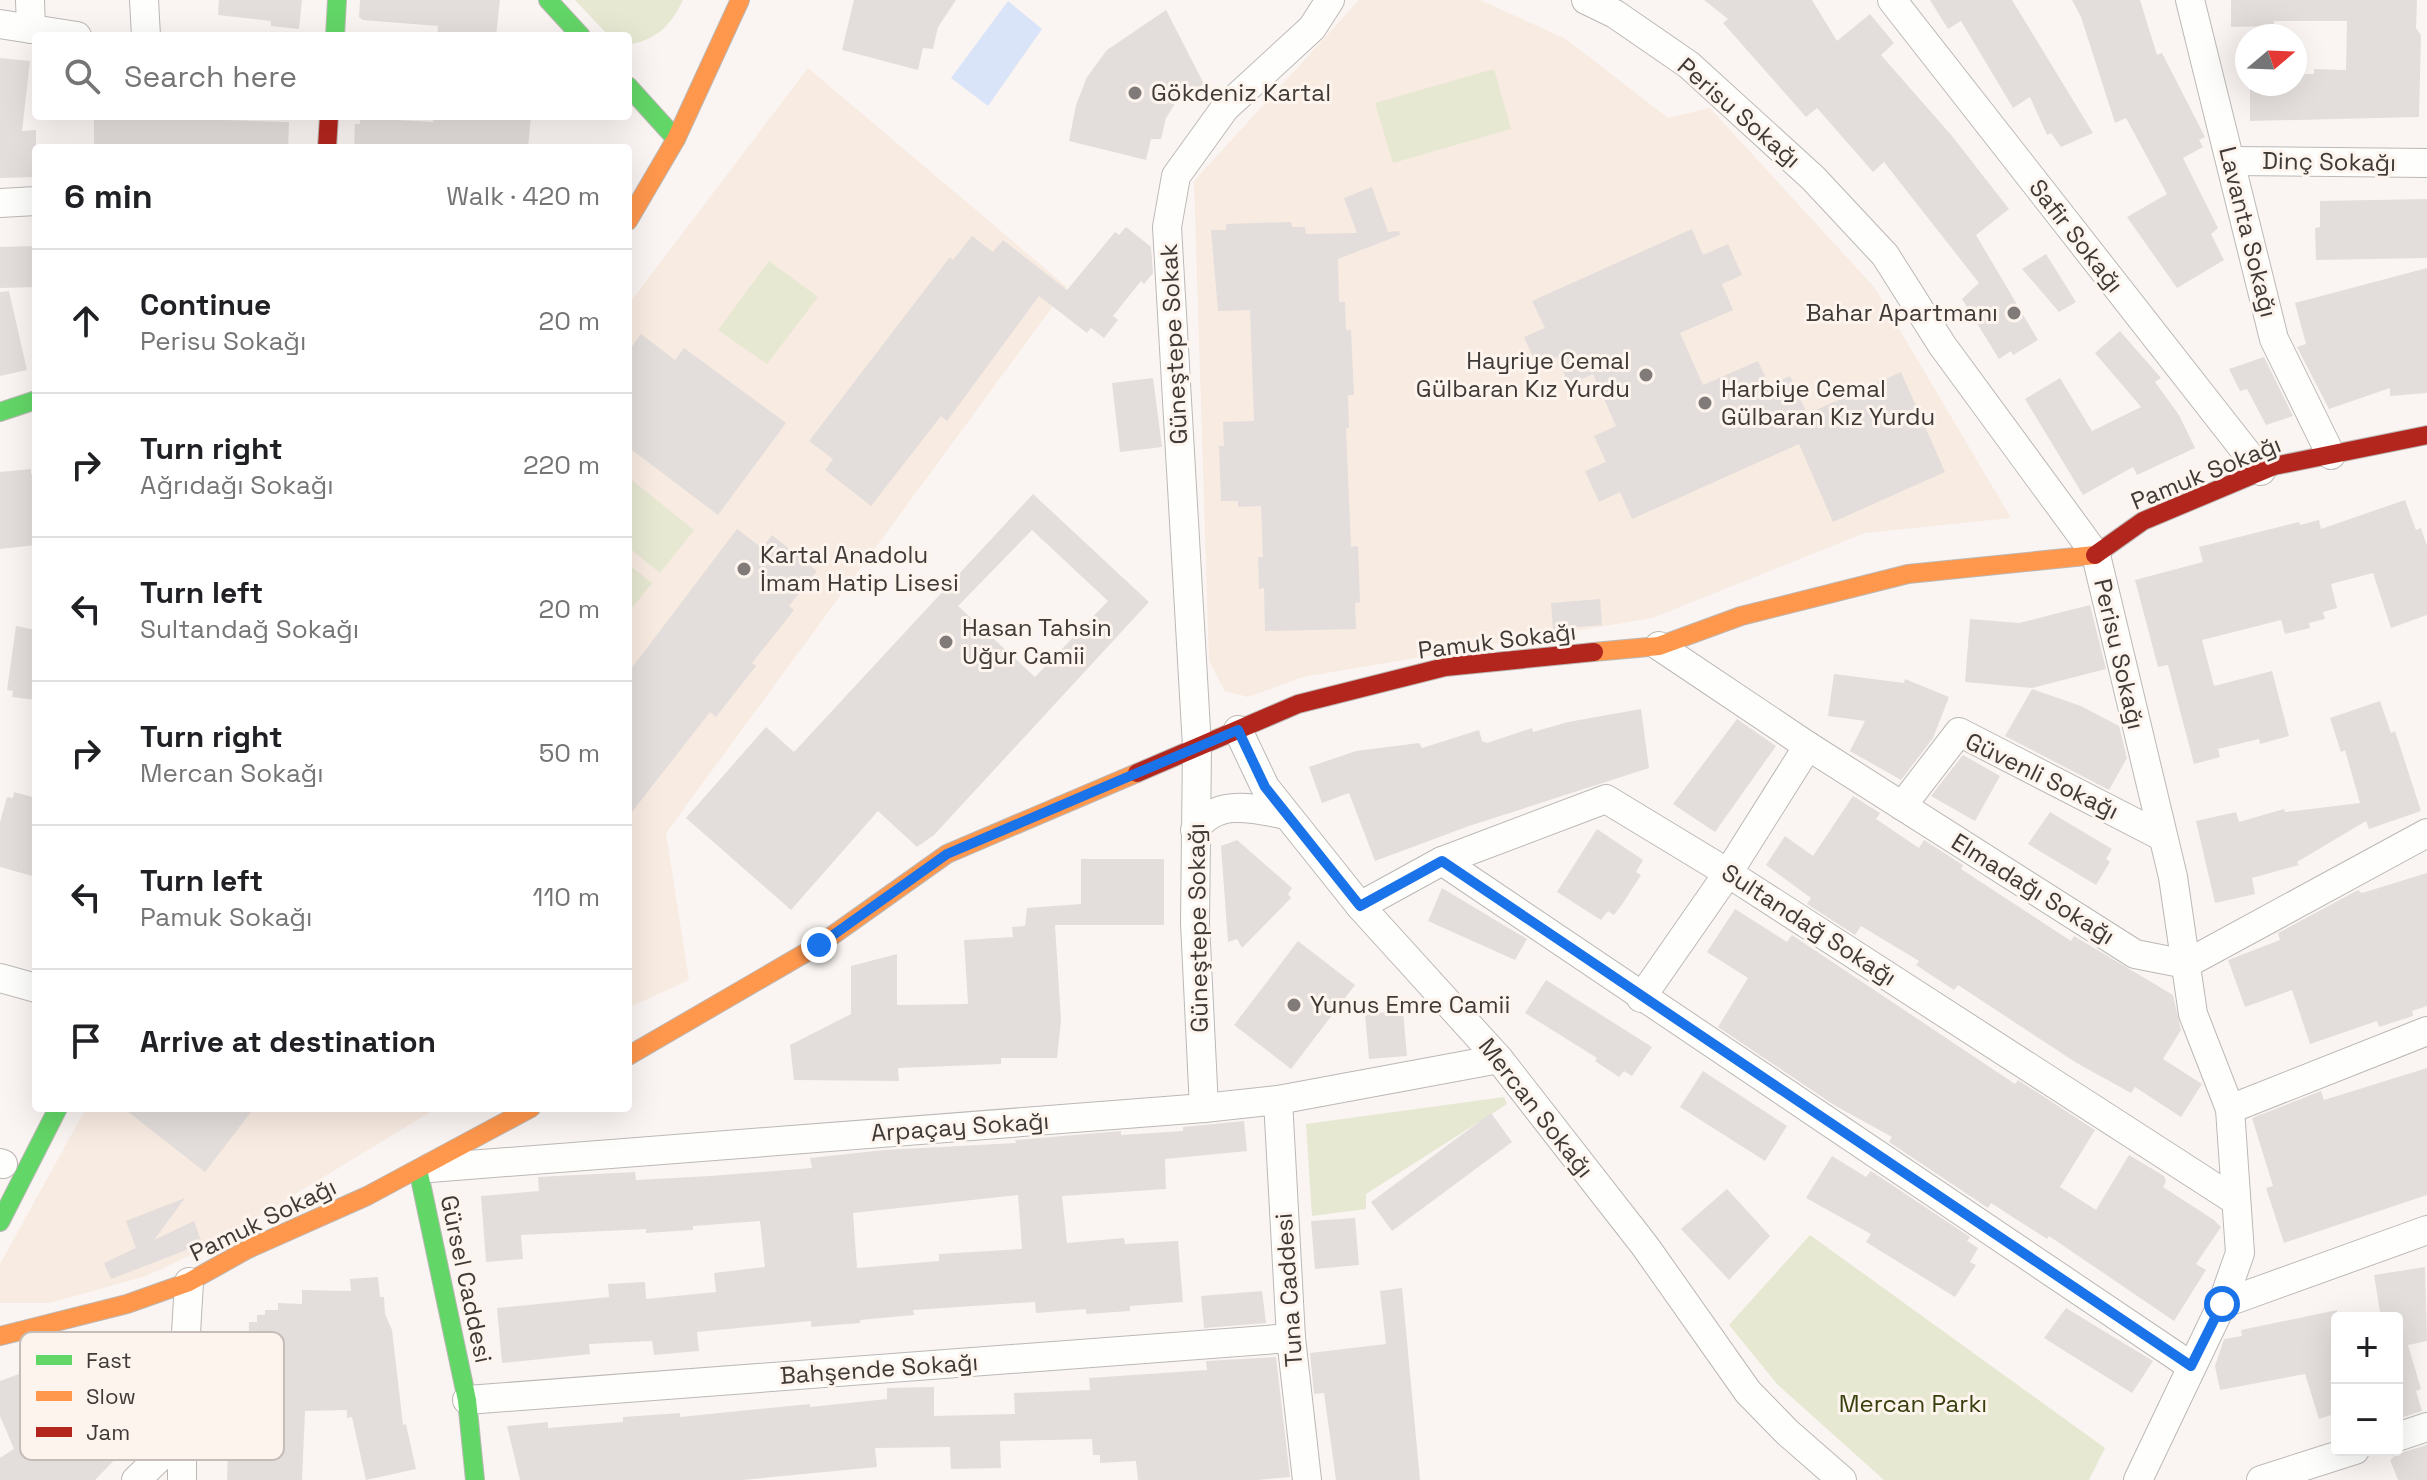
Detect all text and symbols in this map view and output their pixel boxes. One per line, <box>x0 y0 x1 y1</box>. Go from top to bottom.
north arrow <box>2235 24 2307 96</box>
search box <box>32 32 632 120</box>
street label: Perisu Sokağı <box>1671 51 1807 175</box>
icon: search <box>60 54 104 98</box>
text: Search here <box>124 57 297 96</box>
place label: Gökdeniz Kartal <box>1151 77 1331 108</box>
marker: Gökdeniz Kartal <box>1126 84 1144 102</box>
street label: Lavanta Sokağı <box>2212 143 2285 320</box>
street label: Dinç Sokağı <box>2262 145 2396 178</box>
street label: Safir Sokağı <box>2022 173 2130 299</box>
text: 6 min <box>64 175 153 218</box>
text: Walk · 420 m <box>446 179 600 213</box>
street label: Güneştepe Sokak <box>1153 243 1194 445</box>
text: Continue <box>140 285 271 324</box>
place label: Bahar Apartmanı <box>1805 297 1998 328</box>
icon: ahead <box>64 299 108 343</box>
text: 20 m <box>539 304 600 338</box>
marker: Bahar Apartmanı <box>2005 304 2023 322</box>
text: Perisu Sokağı <box>140 324 306 358</box>
place label: Hayriye Cemal Gülbaran Kız Yurdu <box>1416 345 1630 404</box>
marker: Hayriye Cemal Gülbaran Kız Yurdu <box>1637 366 1655 384</box>
place label: Harbiye Cemal Gülbaran Kız Yurdu <box>1721 373 1935 432</box>
marker: Harbiye Cemal Gülbaran Kız Yurdu <box>1696 394 1714 412</box>
street label: Pamuk Sokağı <box>2126 428 2285 517</box>
text: Turn right <box>140 429 283 468</box>
icon: right <box>64 443 108 487</box>
text: 220 m <box>523 448 600 482</box>
text: Ağrıdağı Sokağı <box>140 468 334 502</box>
place label: Kartal Anadolu İmam Hatip Lisesi <box>760 539 959 598</box>
marker: Kartal Anadolu İmam Hatip Lisesi <box>735 560 753 578</box>
text: Turn left <box>140 573 263 612</box>
street label: Perisu Sokağı <box>2087 576 2152 732</box>
icon: left <box>64 587 108 631</box>
text: 20 m <box>539 592 600 626</box>
text: Sultandağ Sokağı <box>140 612 359 646</box>
place label: Hasan Tahsin Uğur Camii <box>962 612 1112 671</box>
street label: Pamuk Sokağı <box>1416 615 1578 666</box>
marker: Hasan Tahsin Uğur Camii <box>937 633 955 651</box>
text: Turn right <box>140 717 283 756</box>
street label: Güvenli Sokağı <box>1960 725 2124 826</box>
icon: right <box>64 731 108 775</box>
text: 50 m <box>539 736 600 770</box>
text: Mercan Sokağı <box>140 756 324 790</box>
street label: Güneştepe Sokağı <box>1180 823 1215 1033</box>
street label: Elmadağı Sokağı <box>1946 826 2121 951</box>
street label: Sultandağ Sokağı <box>1716 857 1903 993</box>
text: Turn left <box>140 861 263 900</box>
icon: left <box>64 875 108 919</box>
text: 110 m <box>533 880 600 914</box>
text: Pamuk Sokağı <box>140 900 312 934</box>
route end <box>801 927 837 963</box>
place label: Yunus Emre Camii <box>1310 989 1510 1020</box>
marker: Yunus Emre Camii <box>1285 996 1303 1014</box>
icon: arrive <box>64 1019 108 1063</box>
text: Arrive at destination <box>140 1022 436 1061</box>
street label: Mercan Sokağı <box>1472 1031 1601 1184</box>
street label: Arpaçay Sokağı <box>870 1105 1050 1148</box>
street label: Pamuk Sokağı <box>184 1171 341 1268</box>
street label: Gürsel Caddesi <box>434 1192 499 1366</box>
street label: Tuna Caddesi <box>1268 1212 1309 1368</box>
route start <box>2204 1286 2240 1322</box>
map controls <box>2331 1312 2403 1456</box>
button: + <box>2331 1312 2403 1384</box>
legend <box>20 1332 284 1460</box>
text: Fast <box>86 1346 132 1374</box>
street label: Bahşende Sokağı <box>779 1346 979 1391</box>
text: Slow <box>86 1382 136 1410</box>
button: − <box>2331 1384 2403 1456</box>
park label: Mercan Parkı <box>1839 1388 1987 1419</box>
text: Jam <box>86 1418 130 1446</box>

